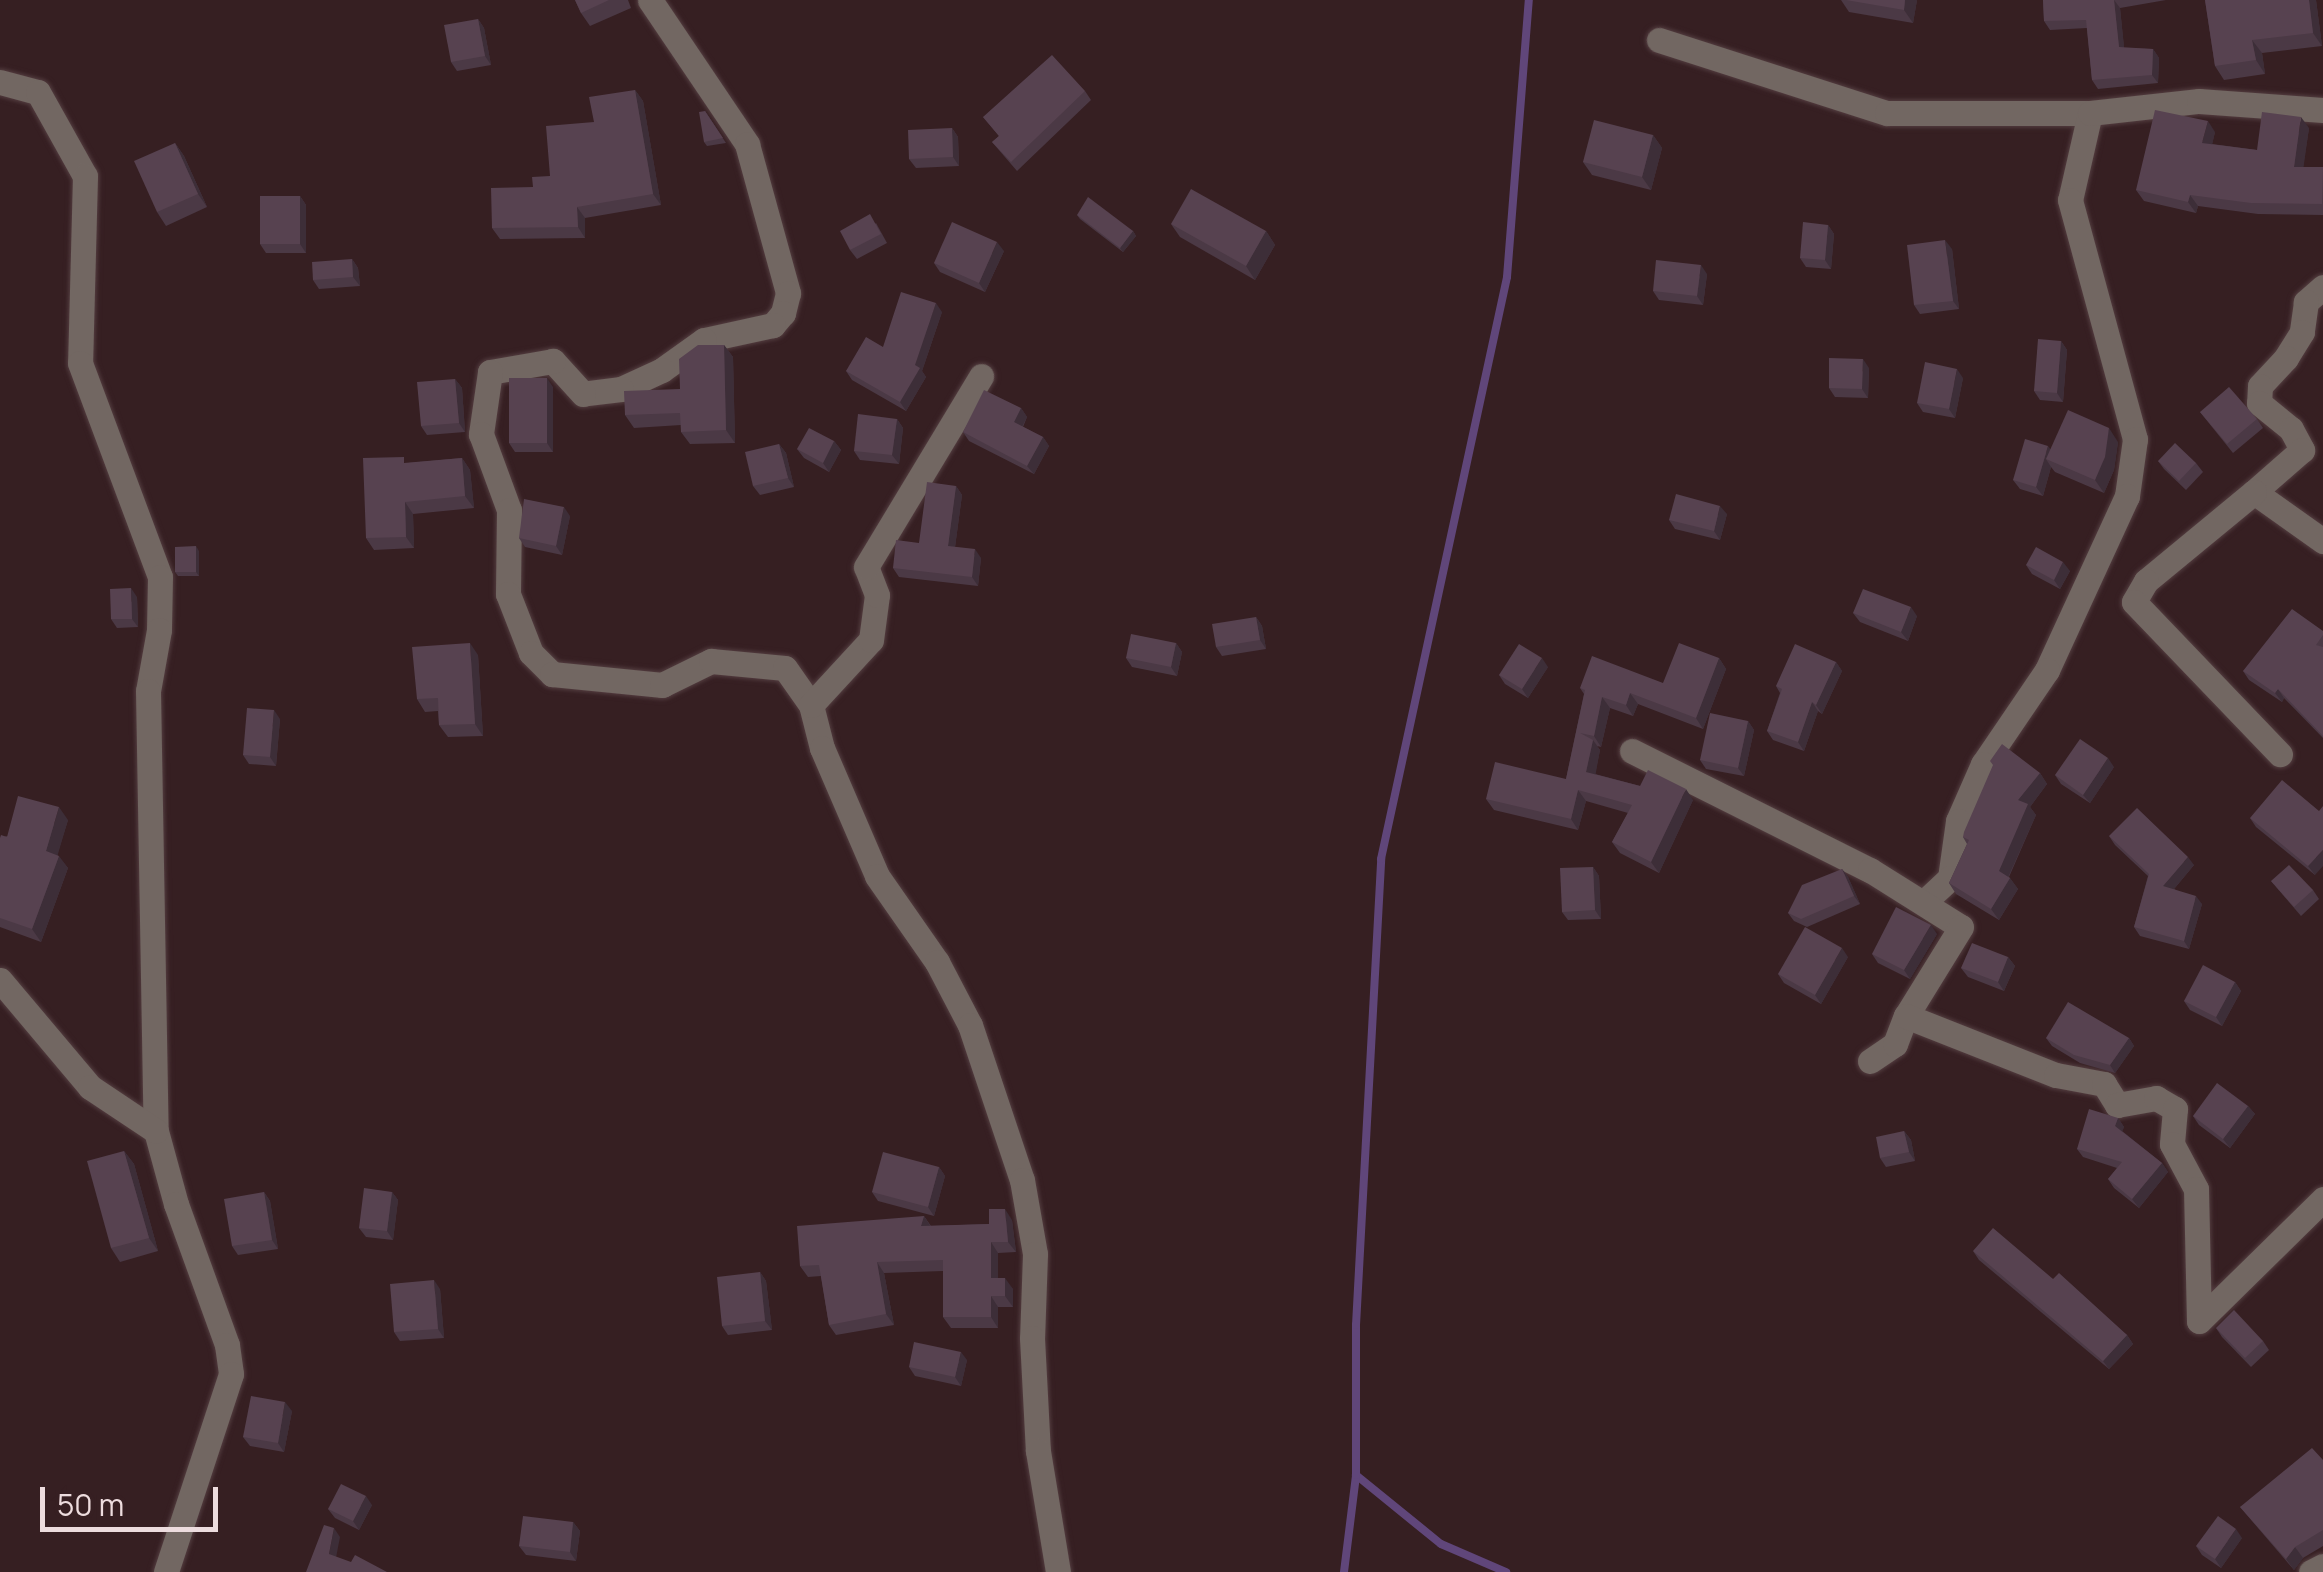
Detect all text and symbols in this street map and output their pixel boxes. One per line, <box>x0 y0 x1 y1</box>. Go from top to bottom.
scale bar <box>45 1467 222 1529</box>
text: 50 m <box>57 1484 124 1525</box>

